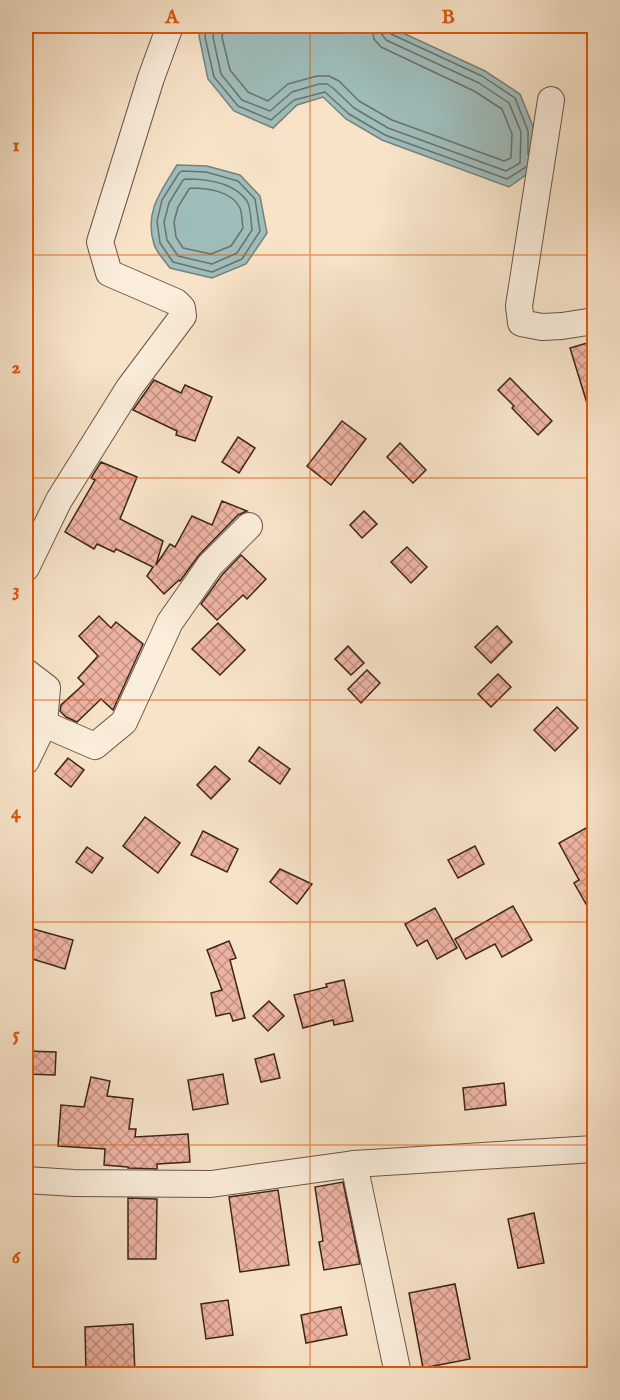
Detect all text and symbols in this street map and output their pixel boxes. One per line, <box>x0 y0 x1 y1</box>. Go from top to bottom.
text: A <box>164 5 180 30</box>
text: B <box>441 5 455 30</box>
text: 1 <box>12 133 20 158</box>
text: 2 <box>11 355 21 380</box>
text: 3 <box>12 578 20 603</box>
text: 4 <box>11 800 22 825</box>
text: 5 <box>12 1022 20 1047</box>
text: 6 <box>12 1245 22 1270</box>

